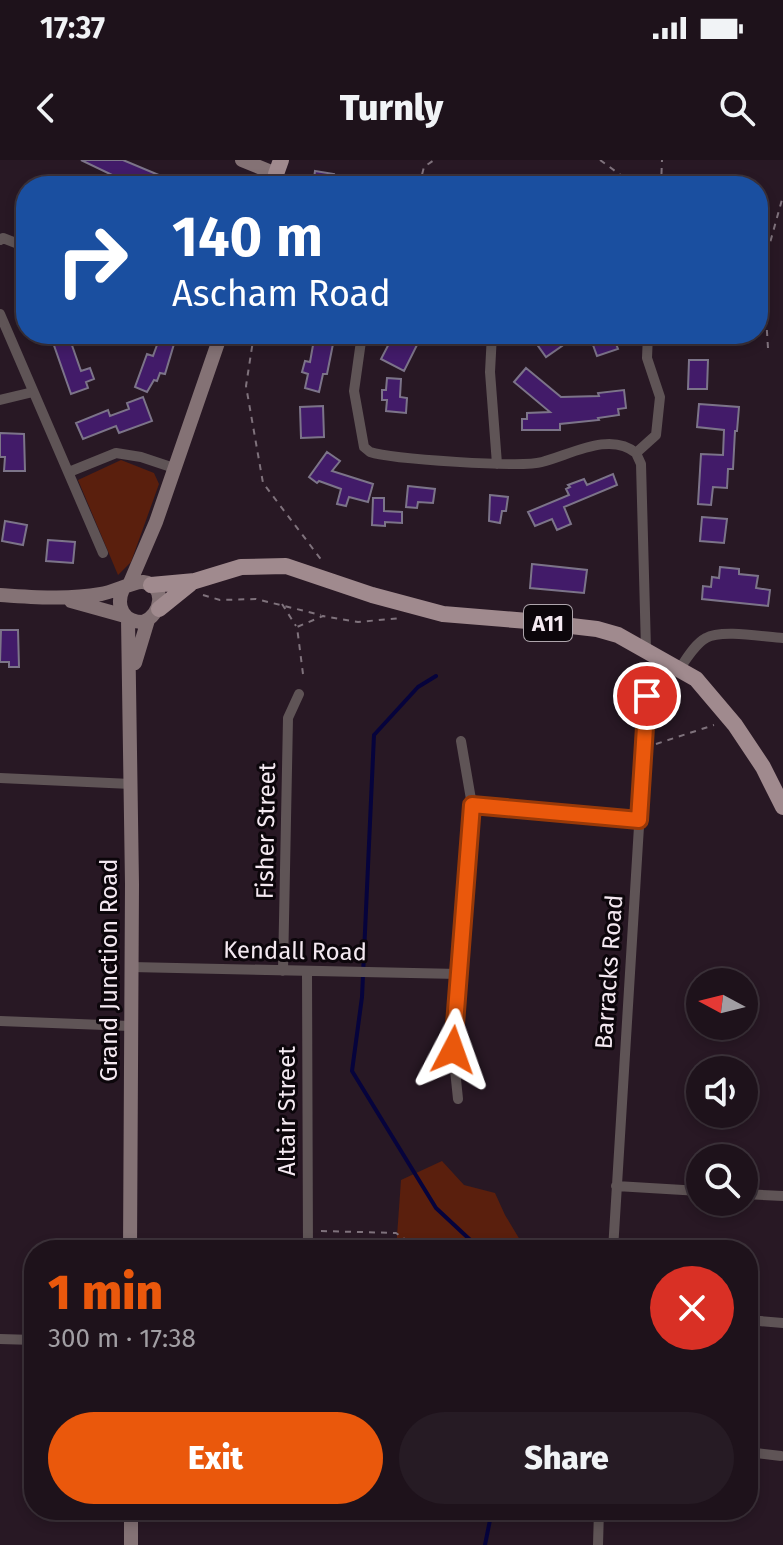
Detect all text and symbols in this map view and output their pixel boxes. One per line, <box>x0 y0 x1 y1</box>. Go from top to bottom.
text: 17:37 <box>40 10 105 46</box>
icon: back <box>24 86 68 130</box>
text: Turnly <box>340 86 443 130</box>
icon: search <box>715 86 759 130</box>
text: 140 m <box>172 204 323 271</box>
icon: right <box>40 208 144 312</box>
text: Ascham Road <box>172 272 391 316</box>
road number: A11 <box>524 605 572 641</box>
pin <box>613 662 681 730</box>
icon: arrive <box>625 674 669 718</box>
street label: Fisher Street <box>251 762 281 900</box>
street label: Grand Junction Road <box>95 858 123 1082</box>
street label: Barracks Road <box>590 894 628 1050</box>
street label: Kendall Road <box>223 936 367 966</box>
north arrow <box>686 968 758 1040</box>
map controls <box>686 968 758 1216</box>
position arrow <box>411 1008 495 1092</box>
street label: Altair Street <box>273 1046 301 1176</box>
button: sound <box>686 1056 758 1128</box>
button: search <box>686 1144 758 1216</box>
text: 1 min <box>48 1264 163 1322</box>
button: close <box>650 1266 734 1350</box>
text: 300 m · 17:38 <box>48 1323 196 1354</box>
button: Exit <box>48 1412 383 1504</box>
button: Share <box>399 1412 734 1504</box>

